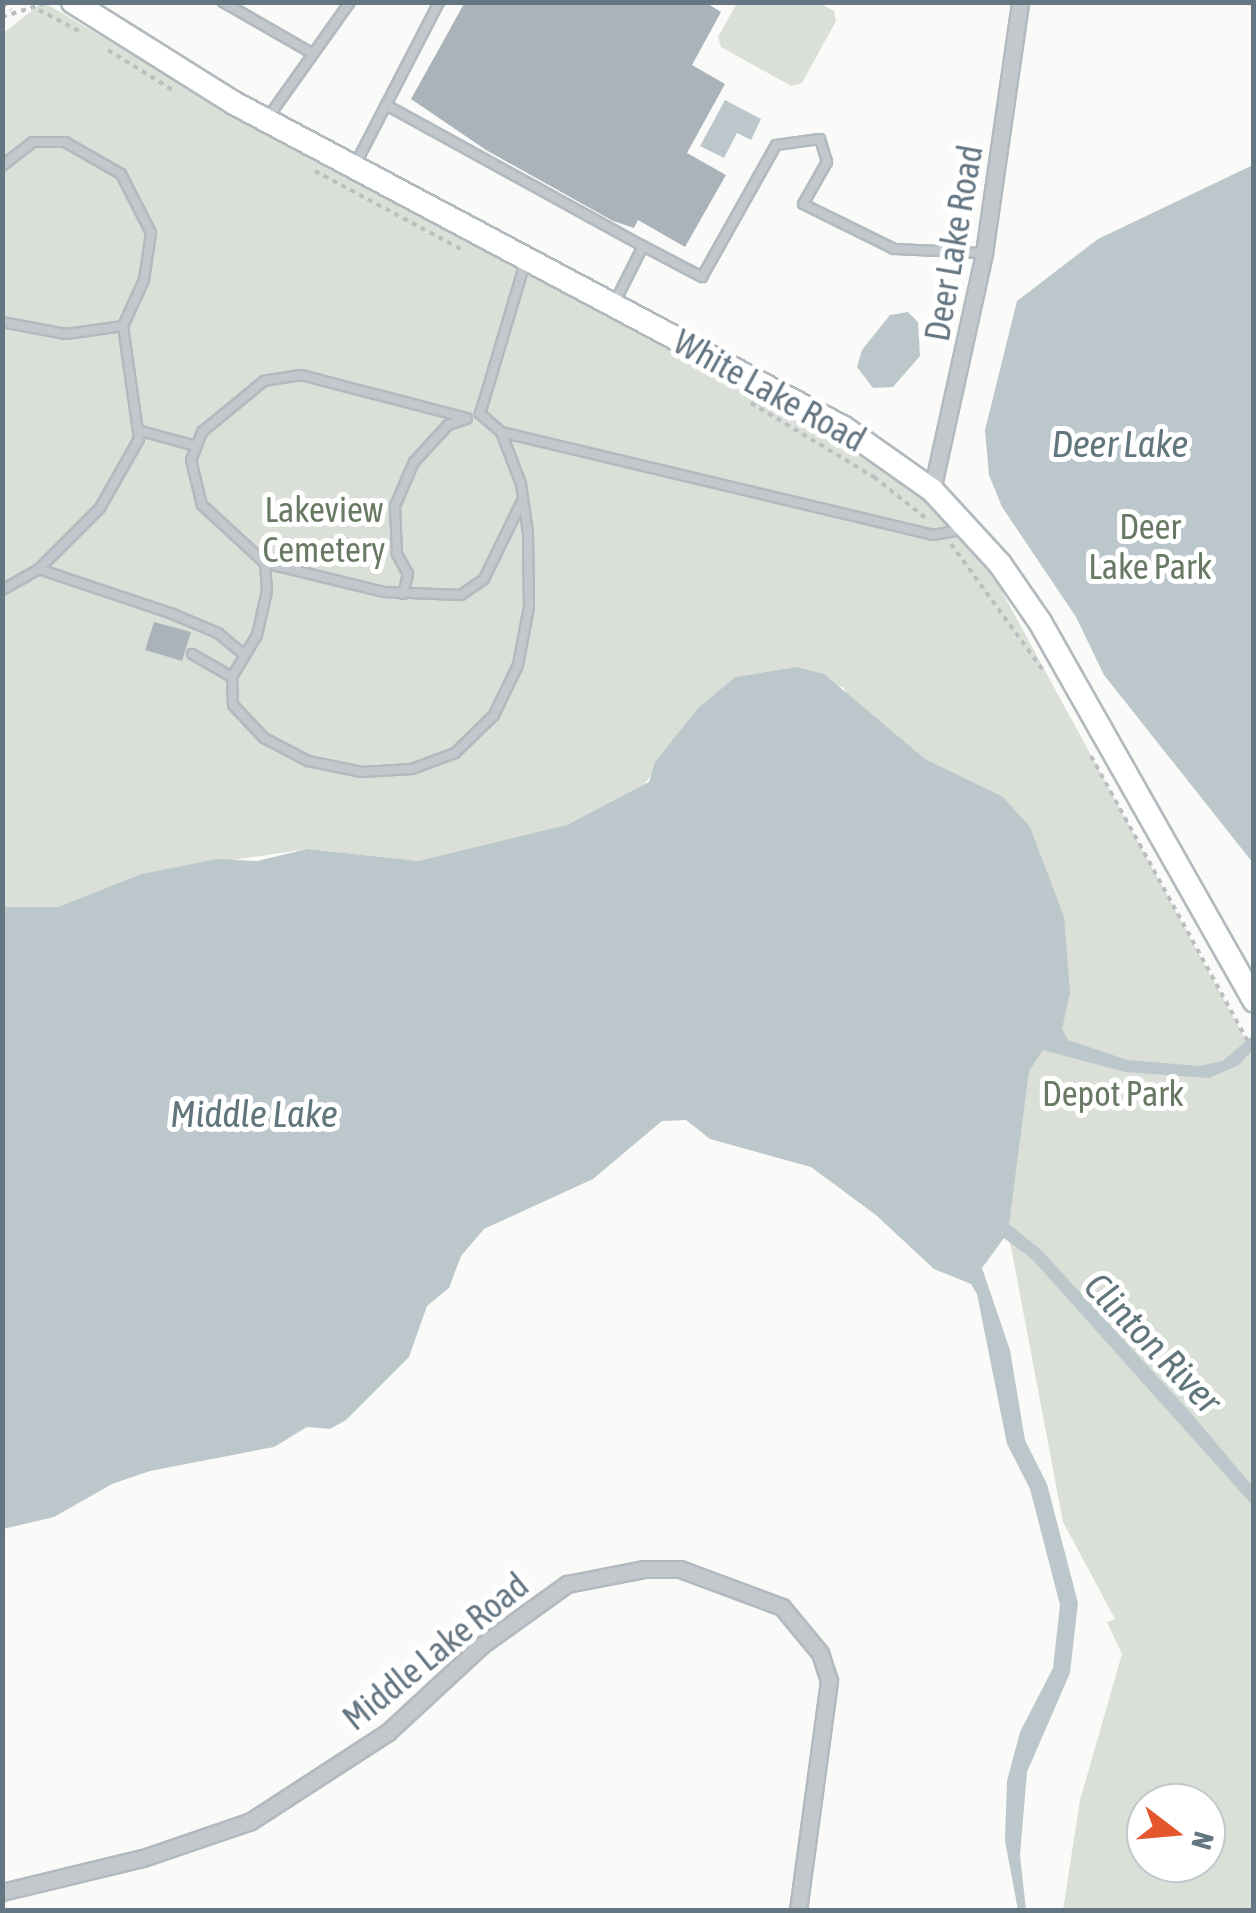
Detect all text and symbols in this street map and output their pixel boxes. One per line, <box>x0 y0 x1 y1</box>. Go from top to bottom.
street label: Deer Lake Road <box>915 142 991 344</box>
street label: White Lake Road <box>667 320 873 460</box>
water label: Deer Lake <box>1051 421 1189 467</box>
park label: Lakeview Cemetery <box>262 488 386 570</box>
park label: Deer Lake Park <box>1088 505 1212 587</box>
park label: Depot Park <box>1042 1072 1184 1114</box>
water label: Middle Lake <box>170 1091 338 1137</box>
water label: Clinton River <box>1075 1263 1231 1423</box>
street label: Middle Lake Road <box>334 1563 536 1739</box>
north arrow <box>1126 1783 1226 1883</box>
text: N <box>1185 1828 1221 1853</box>

